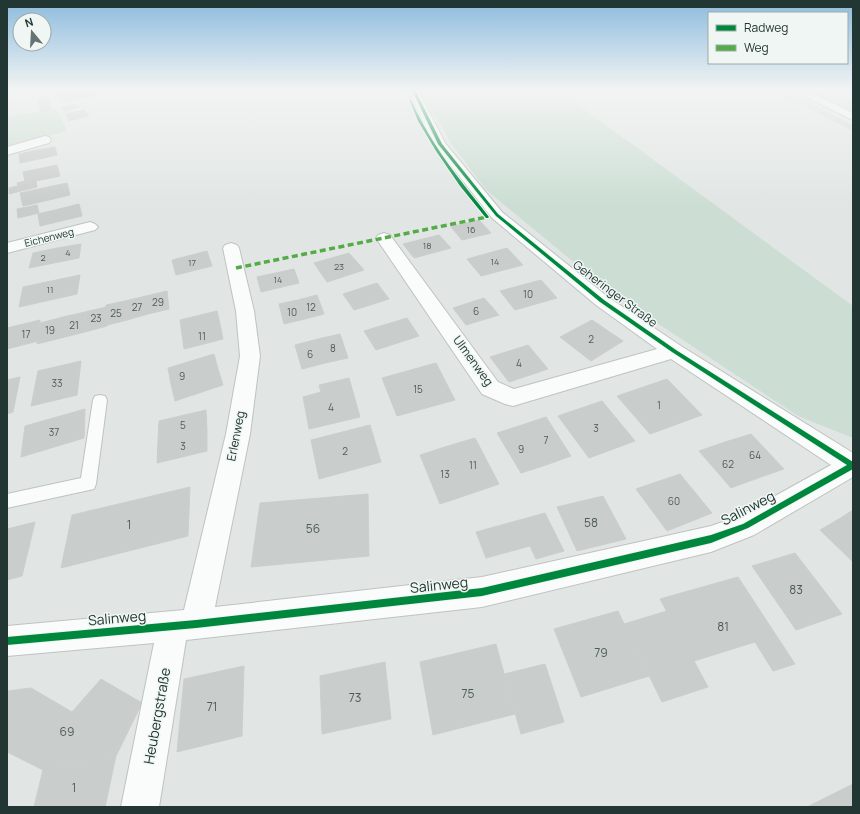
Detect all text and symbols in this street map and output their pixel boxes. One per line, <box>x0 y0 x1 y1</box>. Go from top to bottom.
north arrow <box>12 12 52 52</box>
legend <box>708 12 848 64</box>
text: N <box>23 14 35 30</box>
text: Radweg <box>744 19 788 36</box>
text: Weg <box>744 39 769 56</box>
house number: 16 <box>466 223 476 236</box>
street label: Eichenweg <box>23 224 75 250</box>
house number: 18 <box>423 239 431 252</box>
house number: 4 <box>65 246 71 259</box>
house number: 2 <box>40 251 46 264</box>
house number: 14 <box>491 255 499 268</box>
house number: 17 <box>188 256 196 269</box>
street label: Geheringer Straße <box>570 256 661 331</box>
house number: 23 <box>334 260 344 273</box>
house number: 14 <box>274 273 282 286</box>
house number: 11 <box>46 283 54 296</box>
house number: 10 <box>523 287 533 301</box>
house number: 29 <box>152 295 164 309</box>
house number: 27 <box>132 300 142 314</box>
house number: 12 <box>306 300 316 314</box>
house number: 6 <box>473 304 479 318</box>
house number: 10 <box>287 305 297 319</box>
house number: 25 <box>110 306 122 320</box>
house number: 23 <box>90 311 102 325</box>
house number: 21 <box>69 318 79 332</box>
house number: 19 <box>45 323 55 337</box>
house number: 17 <box>22 327 30 341</box>
house number: 11 <box>198 329 206 343</box>
street label: Ulmenweg <box>449 332 497 389</box>
house number: 2 <box>588 332 594 346</box>
house number: 8 <box>330 341 336 355</box>
house number: 6 <box>307 347 313 361</box>
house number: 4 <box>516 356 522 370</box>
house number: 9 <box>179 369 185 383</box>
house number: 33 <box>51 376 63 390</box>
house number: 15 <box>413 382 423 396</box>
house number: 1 <box>657 398 661 412</box>
house number: 4 <box>328 400 334 414</box>
street label: Erlenweg <box>222 409 249 463</box>
house number: 5 <box>180 418 186 432</box>
house number: 3 <box>593 421 599 435</box>
house number: 37 <box>49 425 59 439</box>
house number: 7 <box>543 433 549 447</box>
house number: 3 <box>180 439 186 453</box>
house number: 9 <box>518 442 524 456</box>
house number: 2 <box>342 444 348 458</box>
house number: 64 <box>749 448 761 462</box>
house number: 62 <box>722 457 734 471</box>
house number: 11 <box>469 458 477 472</box>
house number: 13 <box>440 467 450 481</box>
street label: Salinweg <box>718 486 778 529</box>
house number: 60 <box>668 494 680 508</box>
house number: 58 <box>584 514 598 531</box>
house number: 1 <box>127 516 131 533</box>
house number: 56 <box>306 520 320 537</box>
street label: Salinweg <box>409 572 469 597</box>
house number: 83 <box>789 581 803 598</box>
street label: Salinweg <box>87 606 147 630</box>
house number: 81 <box>717 618 729 635</box>
house number: 79 <box>594 644 608 661</box>
street label: Heubergstraße <box>139 666 174 766</box>
house number: 75 <box>462 685 475 702</box>
house number: 73 <box>349 689 361 706</box>
house number: 71 <box>207 698 217 715</box>
house number: 69 <box>60 723 74 740</box>
house number: 1 <box>72 779 76 796</box>

